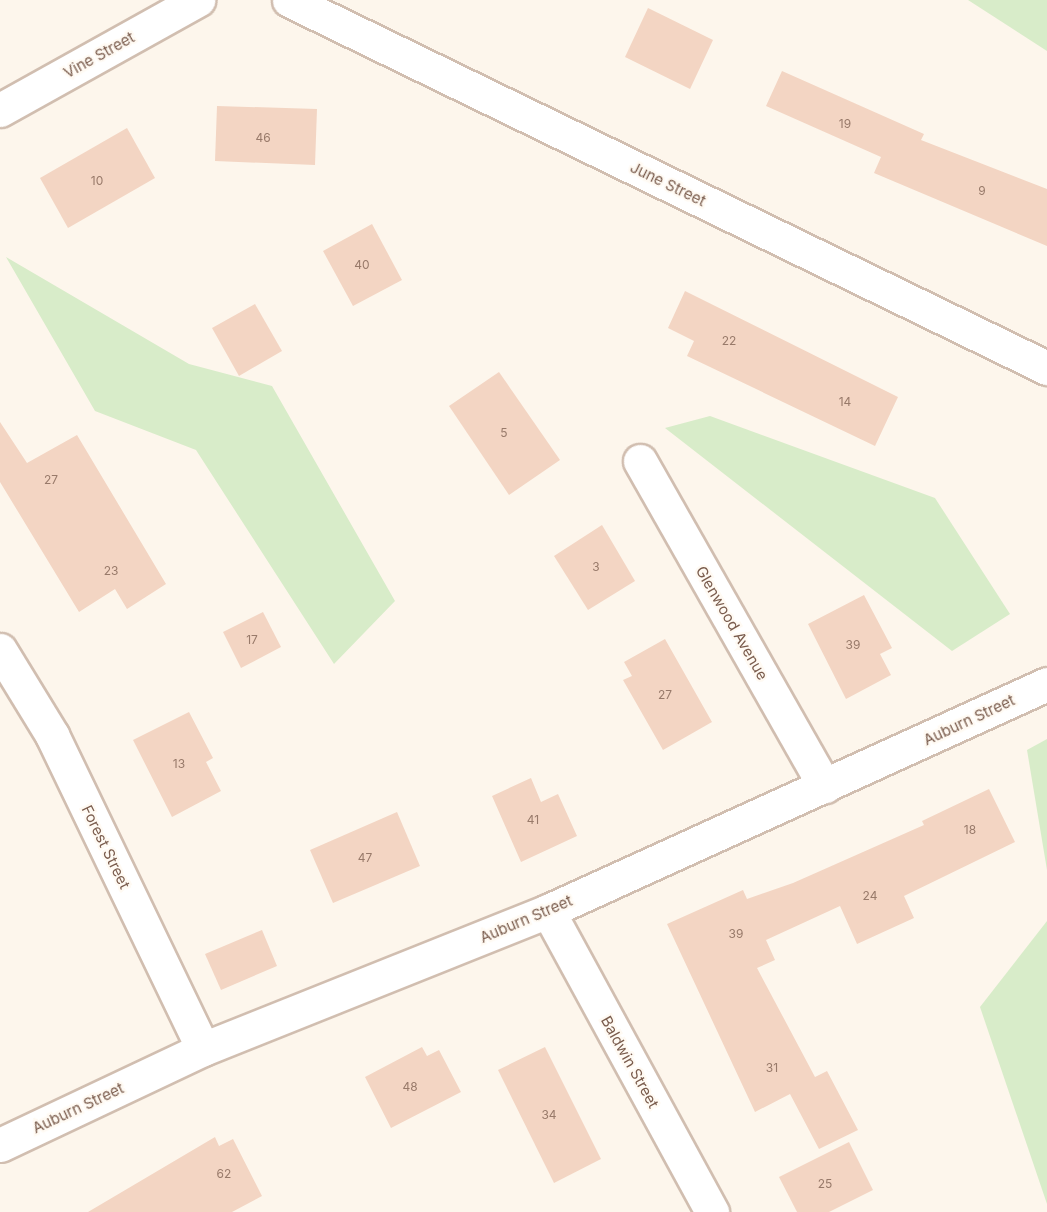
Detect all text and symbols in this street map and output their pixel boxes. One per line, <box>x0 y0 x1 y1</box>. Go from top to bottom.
street label: Vine Street <box>60 28 138 82</box>
house number: 19 <box>839 117 851 131</box>
house number: 46 <box>255 131 271 145</box>
street label: June Street <box>627 158 709 210</box>
house number: 10 <box>91 174 103 188</box>
house number: 9 <box>978 184 986 198</box>
house number: 40 <box>354 258 370 272</box>
house number: 22 <box>722 334 736 348</box>
house number: 14 <box>839 395 851 409</box>
house number: 5 <box>500 426 508 440</box>
house number: 27 <box>44 473 58 487</box>
house number: 3 <box>592 560 600 574</box>
street label: Glenwood Avenue <box>692 563 772 683</box>
house number: 23 <box>104 564 118 578</box>
house number: 17 <box>246 633 258 647</box>
house number: 39 <box>846 638 860 652</box>
house number: 27 <box>658 688 672 702</box>
street label: Auburn Street <box>921 691 1017 749</box>
house number: 13 <box>173 757 185 771</box>
street label: Forest Street <box>78 802 134 892</box>
house number: 41 <box>527 813 539 827</box>
house number: 18 <box>964 823 976 837</box>
house number: 47 <box>358 851 372 865</box>
house number: 24 <box>863 889 877 903</box>
street label: Auburn Street <box>477 891 575 947</box>
house number: 39 <box>729 927 743 941</box>
street label: Baldwin Street <box>597 1013 663 1111</box>
house number: 31 <box>766 1061 778 1075</box>
street label: Auburn Street <box>30 1079 126 1137</box>
house number: 48 <box>402 1080 418 1094</box>
house number: 34 <box>541 1108 557 1122</box>
house number: 62 <box>217 1167 231 1181</box>
house number: 25 <box>818 1177 832 1191</box>

